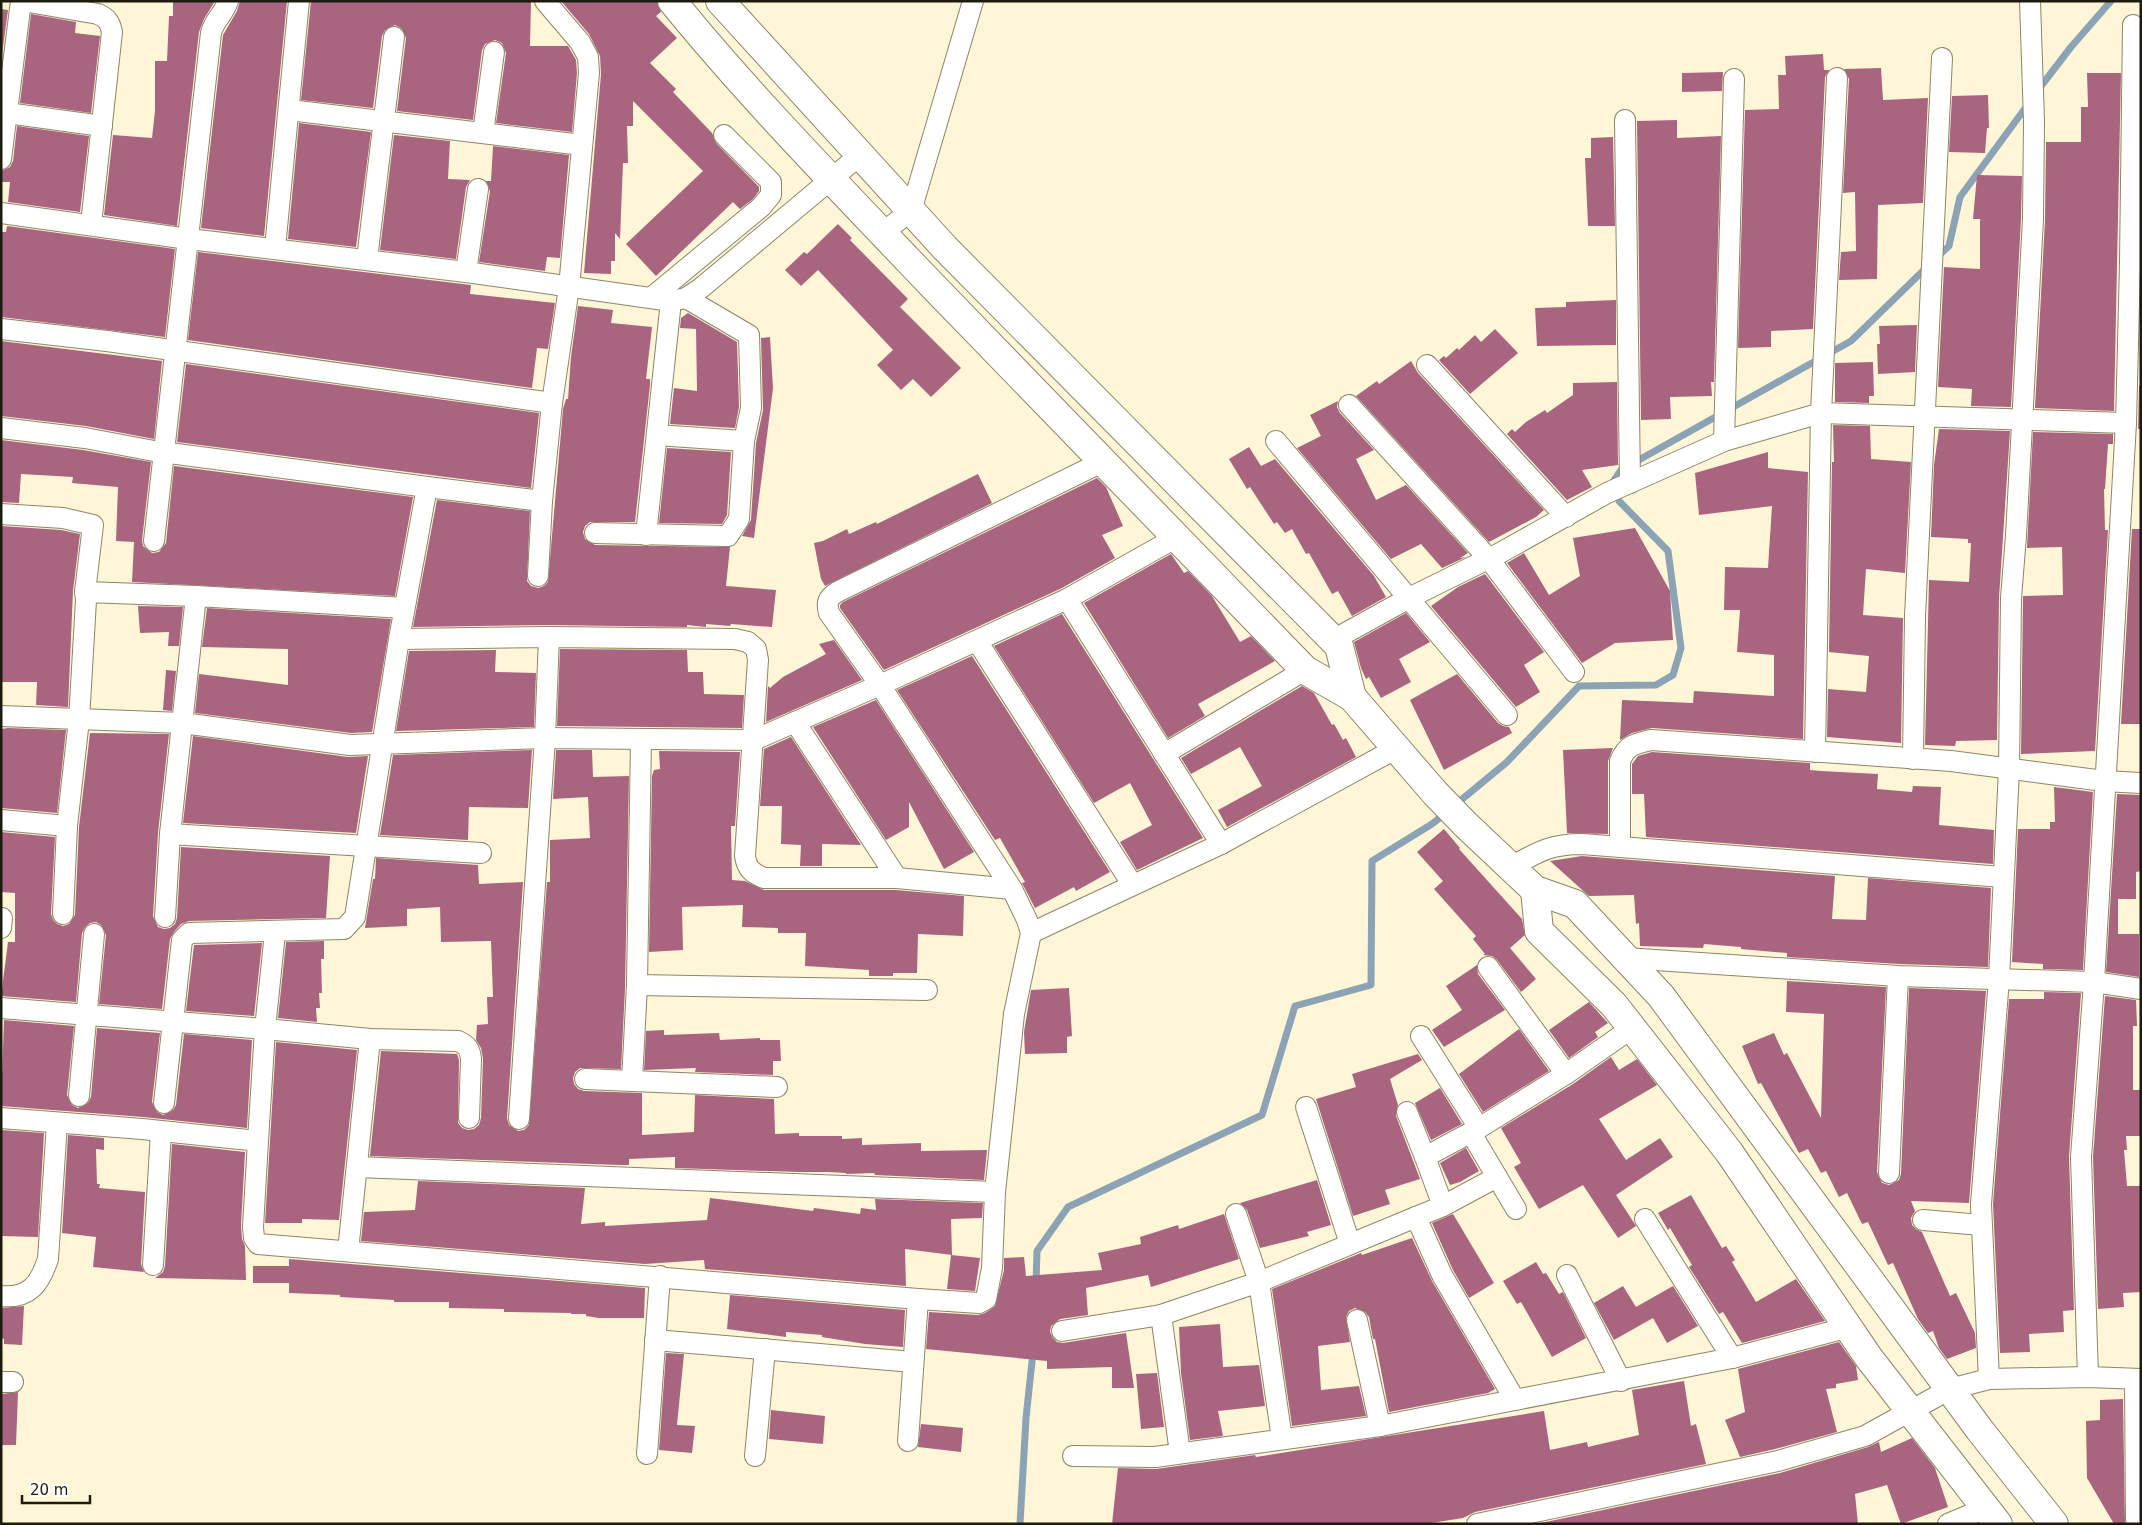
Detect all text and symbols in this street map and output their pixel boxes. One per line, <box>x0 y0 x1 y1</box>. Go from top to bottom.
scale bar <box>22 1472 90 1504</box>
text: 20 m <box>30 1481 68 1499</box>

